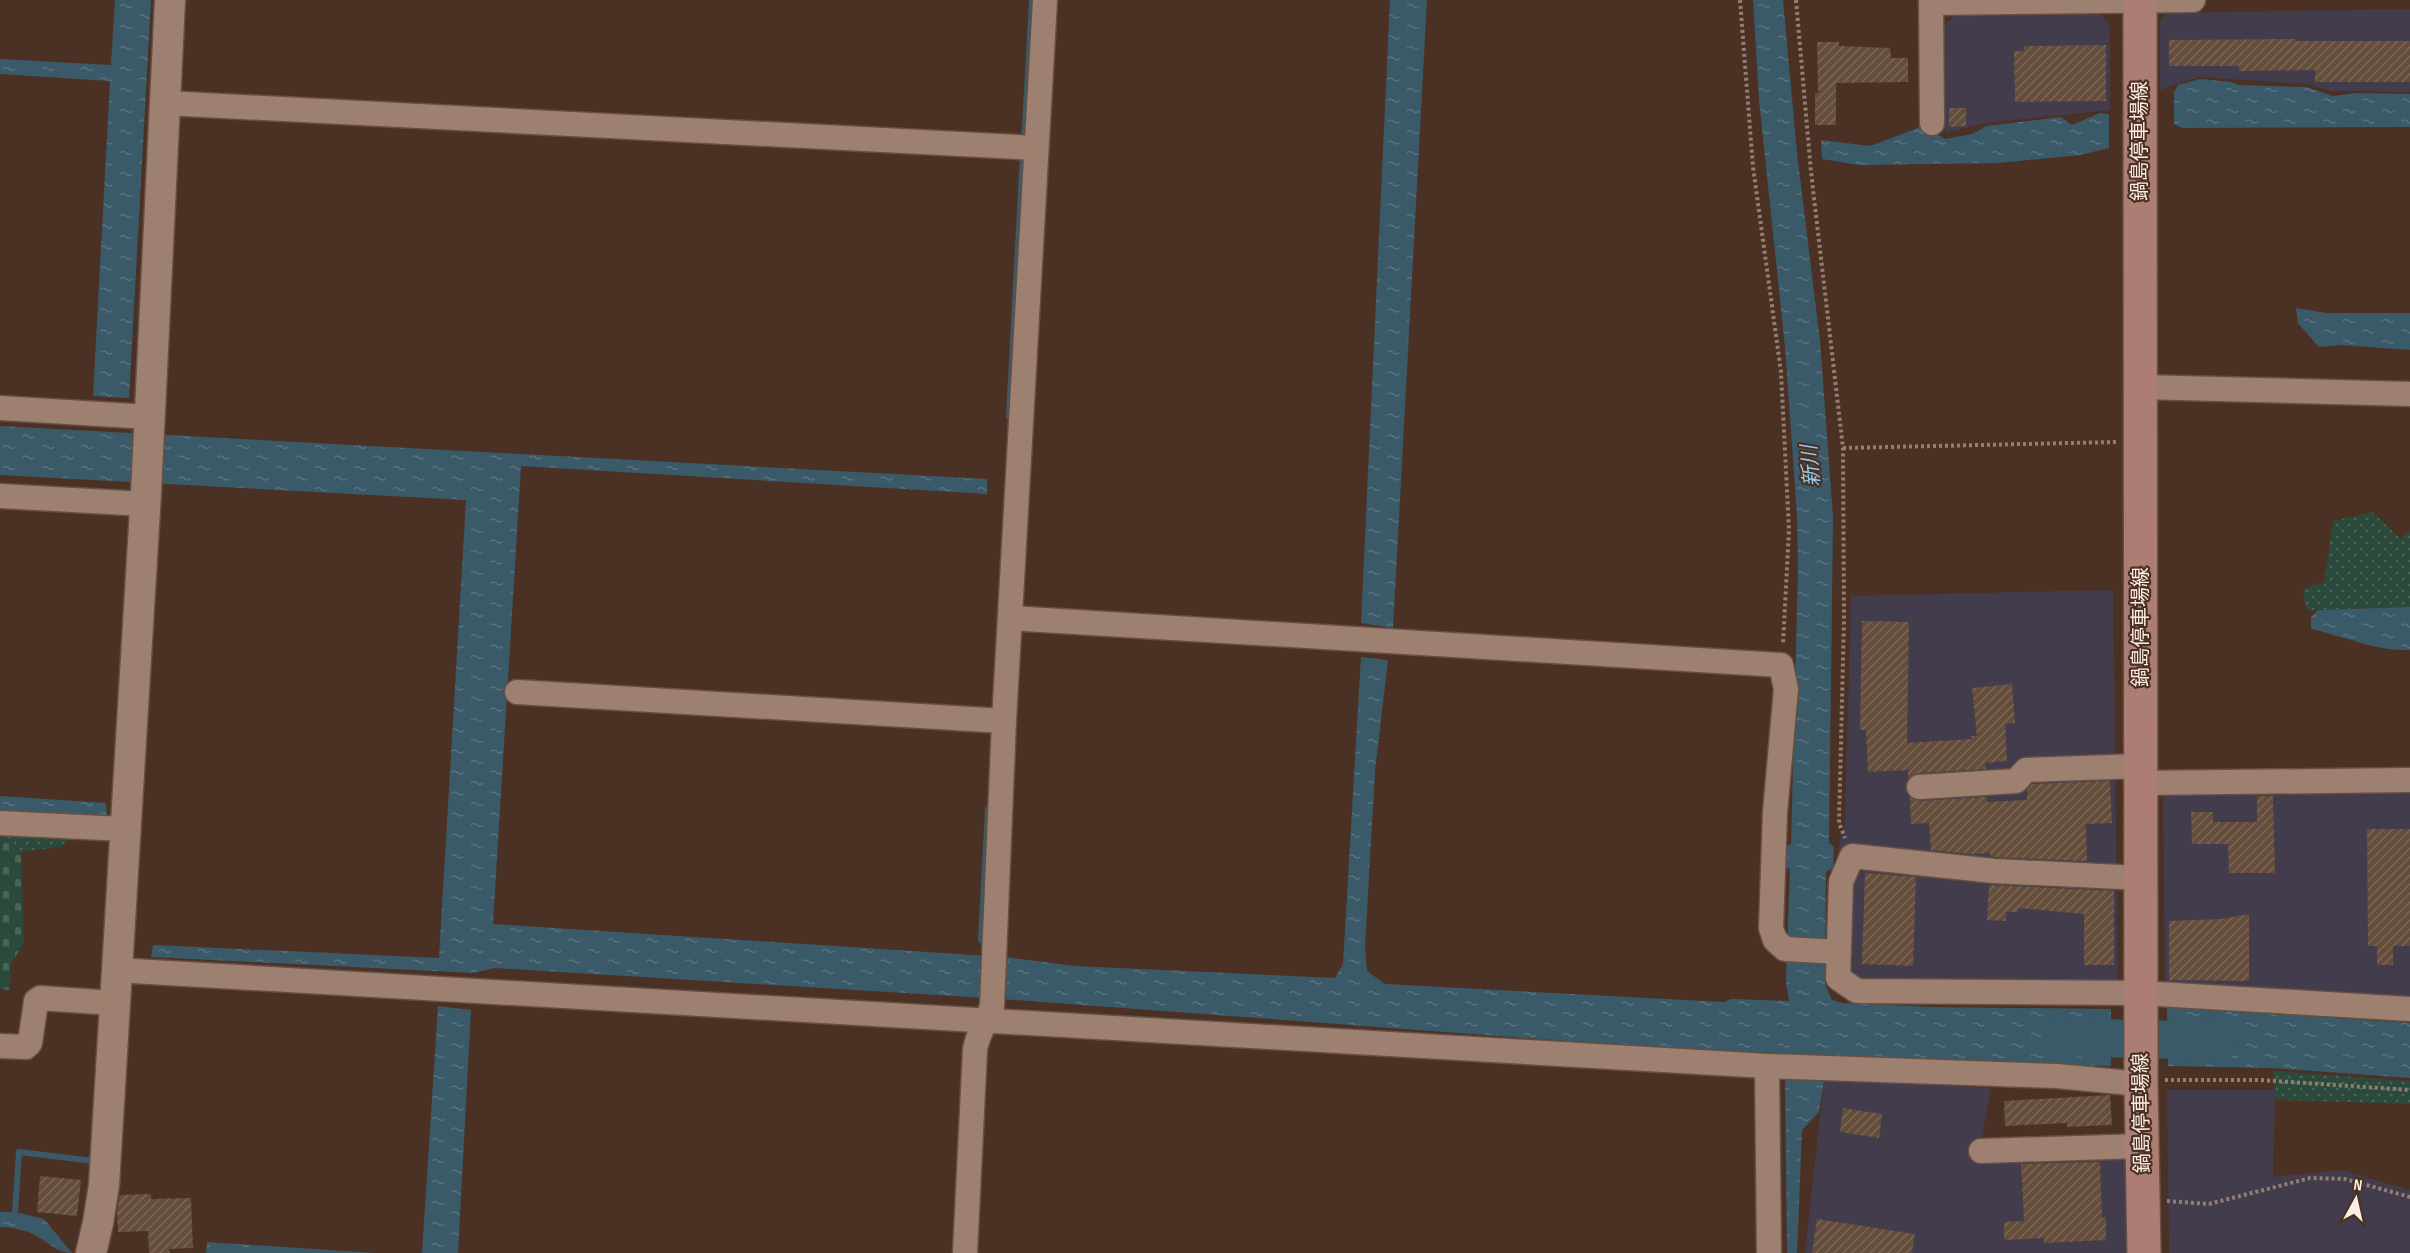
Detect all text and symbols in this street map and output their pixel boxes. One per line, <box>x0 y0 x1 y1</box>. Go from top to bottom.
street label: 鍋島停車場線 <box>2128 81 2152 201</box>
water label: 新川 <box>1797 442 1825 488</box>
street label: 鍋島停車場線 <box>2129 567 2153 687</box>
street label: 鍋島停車場線 <box>2129 1053 2155 1173</box>
north arrow <box>2326 1169 2386 1229</box>
text: N <box>2352 1176 2363 1196</box>

